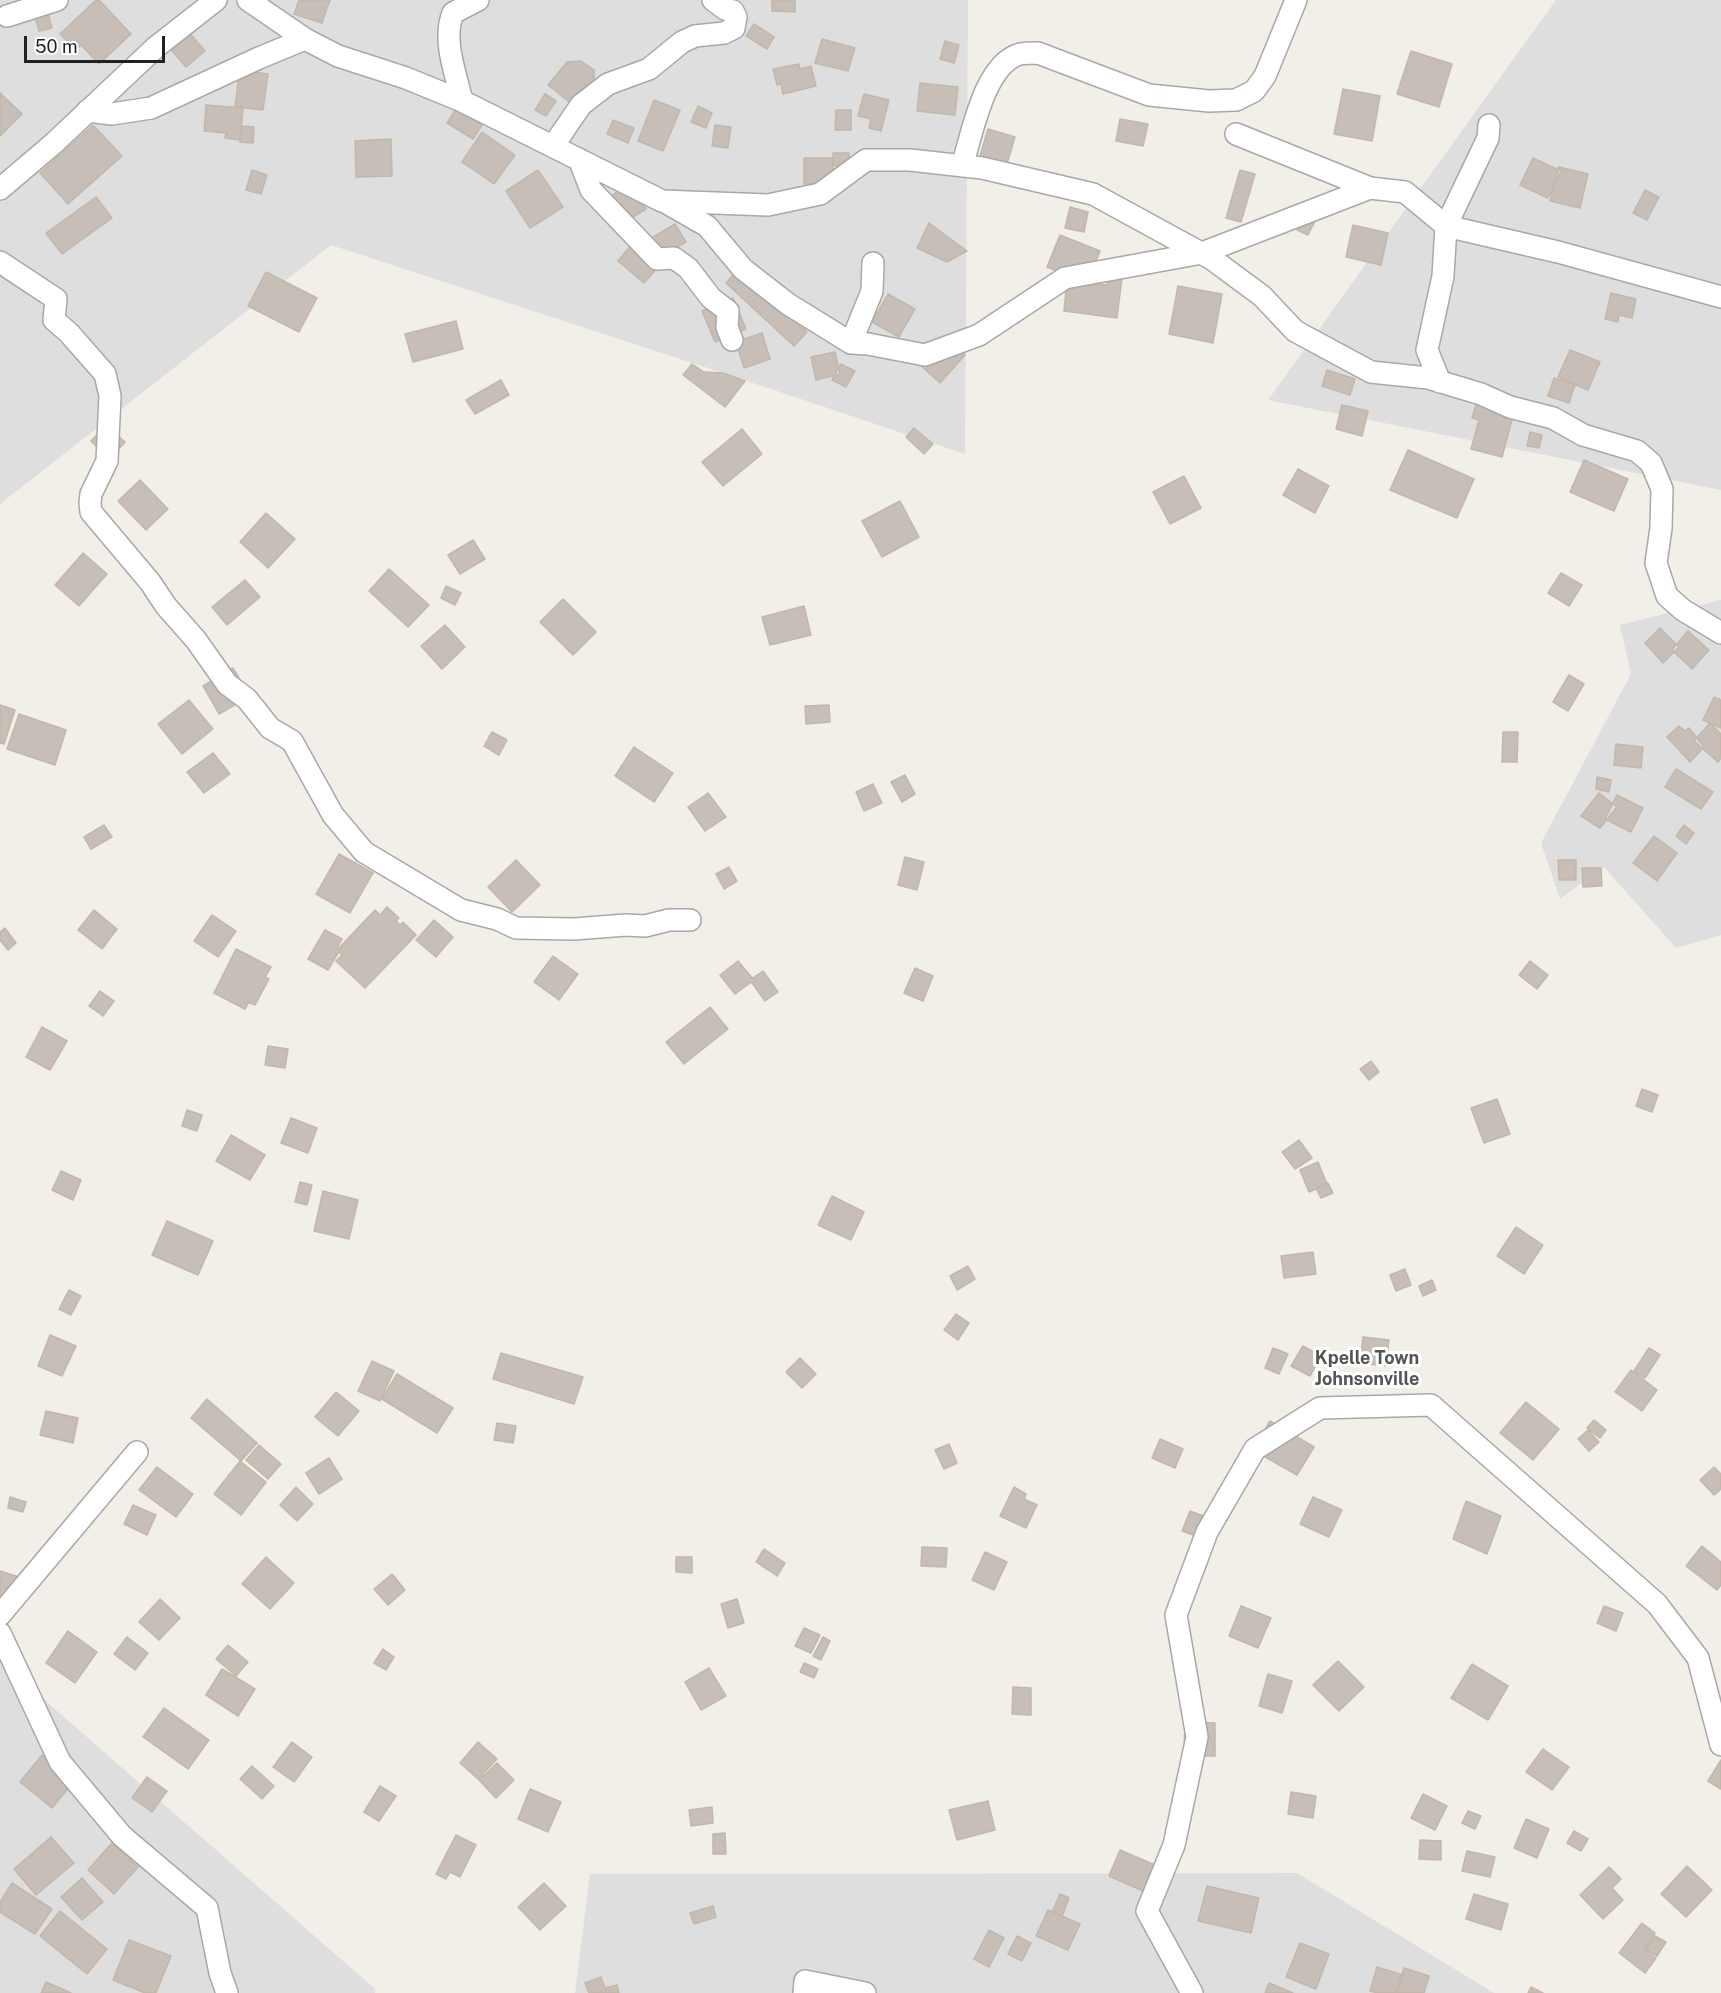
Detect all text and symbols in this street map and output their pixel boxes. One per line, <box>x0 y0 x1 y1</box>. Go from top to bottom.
scale bar <box>27 24 168 62</box>
text: 50 m <box>35 36 78 57</box>
district label: Kpelle Town Johnsonville <box>1315 1347 1419 1390</box>

